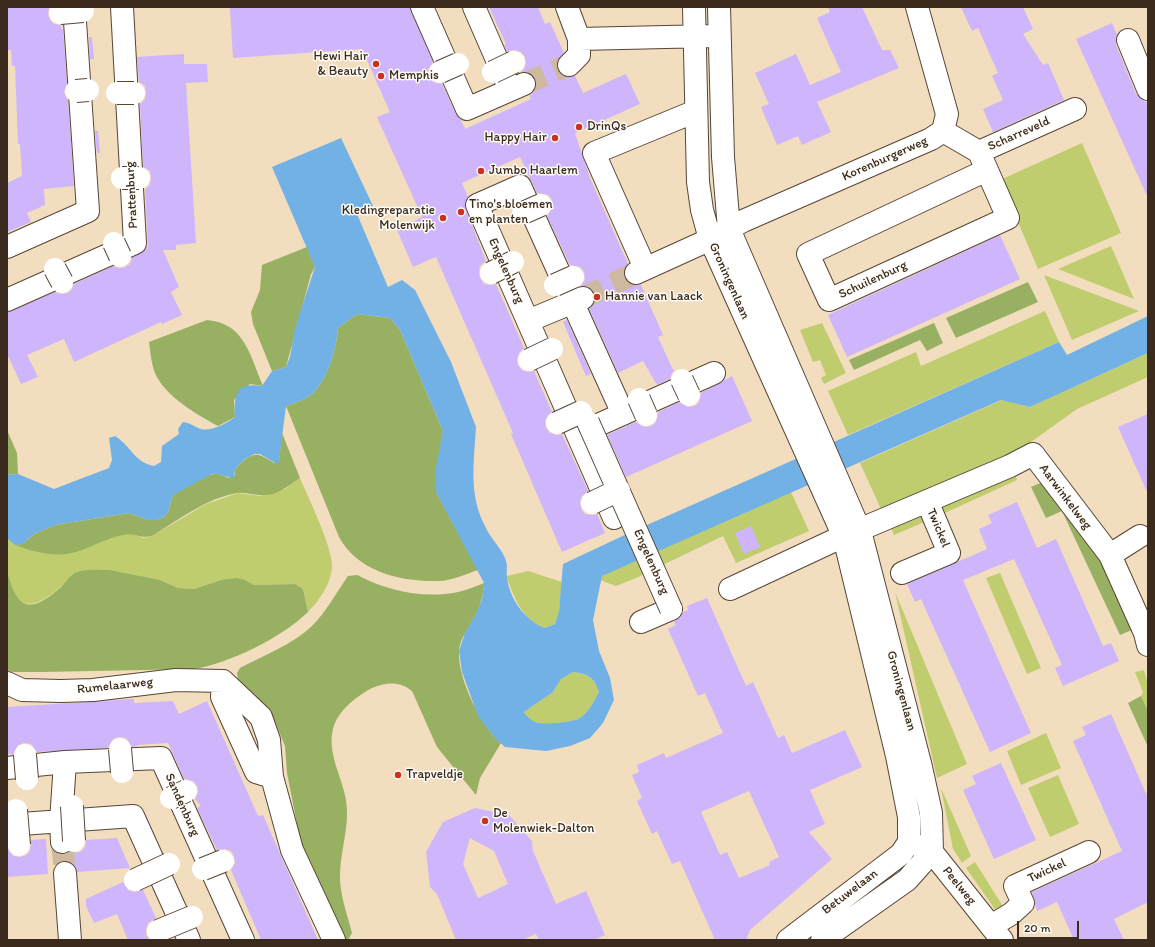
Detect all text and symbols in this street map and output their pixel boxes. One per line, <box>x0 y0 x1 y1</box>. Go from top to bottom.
place label: Hewi Hair & Beauty <box>313 49 368 80</box>
marker: Hewi Hair & Beauty <box>371 59 381 69</box>
place label: Memphis <box>389 68 439 84</box>
marker: Memphis <box>376 71 386 81</box>
street label: Scharreveld <box>985 113 1053 155</box>
place label: DrinQs <box>587 119 626 135</box>
marker: DrinQs <box>574 122 584 132</box>
place label: Happy Hair <box>485 130 547 146</box>
marker: Happy Hair <box>550 133 560 143</box>
street label: Korenburgerweg <box>840 133 930 185</box>
street label: Prattenburg <box>122 161 142 229</box>
place label: Jumbo Haarlem <box>489 163 578 179</box>
marker: Jumbo Haarlem <box>476 166 486 176</box>
place label: Tino's bloemen en planten <box>469 197 553 228</box>
place label: Kledingreparatie Molenwijk <box>342 203 435 234</box>
marker: Tino's bloemen en planten <box>456 207 466 217</box>
marker: Kledingreparatie Molenwijk <box>438 213 448 223</box>
street label: Engelenburg <box>485 236 527 306</box>
street label: Groningenlaan <box>705 240 753 322</box>
street label: Schuilenburg <box>836 257 910 303</box>
place label: Hannie van Laack <box>605 289 703 305</box>
marker: Hannie van Laack <box>592 292 602 302</box>
street label: Aarwinkelweg <box>1035 461 1095 533</box>
street label: Twickel <box>923 506 953 550</box>
street label: Engelenburg <box>630 527 672 597</box>
street label: Groningenlaan <box>883 649 919 733</box>
street label: Rumelaarweg <box>76 674 154 698</box>
place label: Trapveldje <box>406 767 463 783</box>
marker: Trapveldje <box>393 770 403 780</box>
street label: Sandenburg <box>161 771 203 839</box>
place label: De Molenwiek-Dalton <box>493 806 594 837</box>
marker: De Molenwiek-Dalton <box>480 816 490 826</box>
street label: Twickel <box>1025 855 1069 887</box>
street label: Peelweg <box>939 864 979 908</box>
street label: Betuwelaan <box>819 866 881 918</box>
scale bar <box>1019 913 1081 939</box>
text: 20 m <box>1024 921 1051 935</box>

